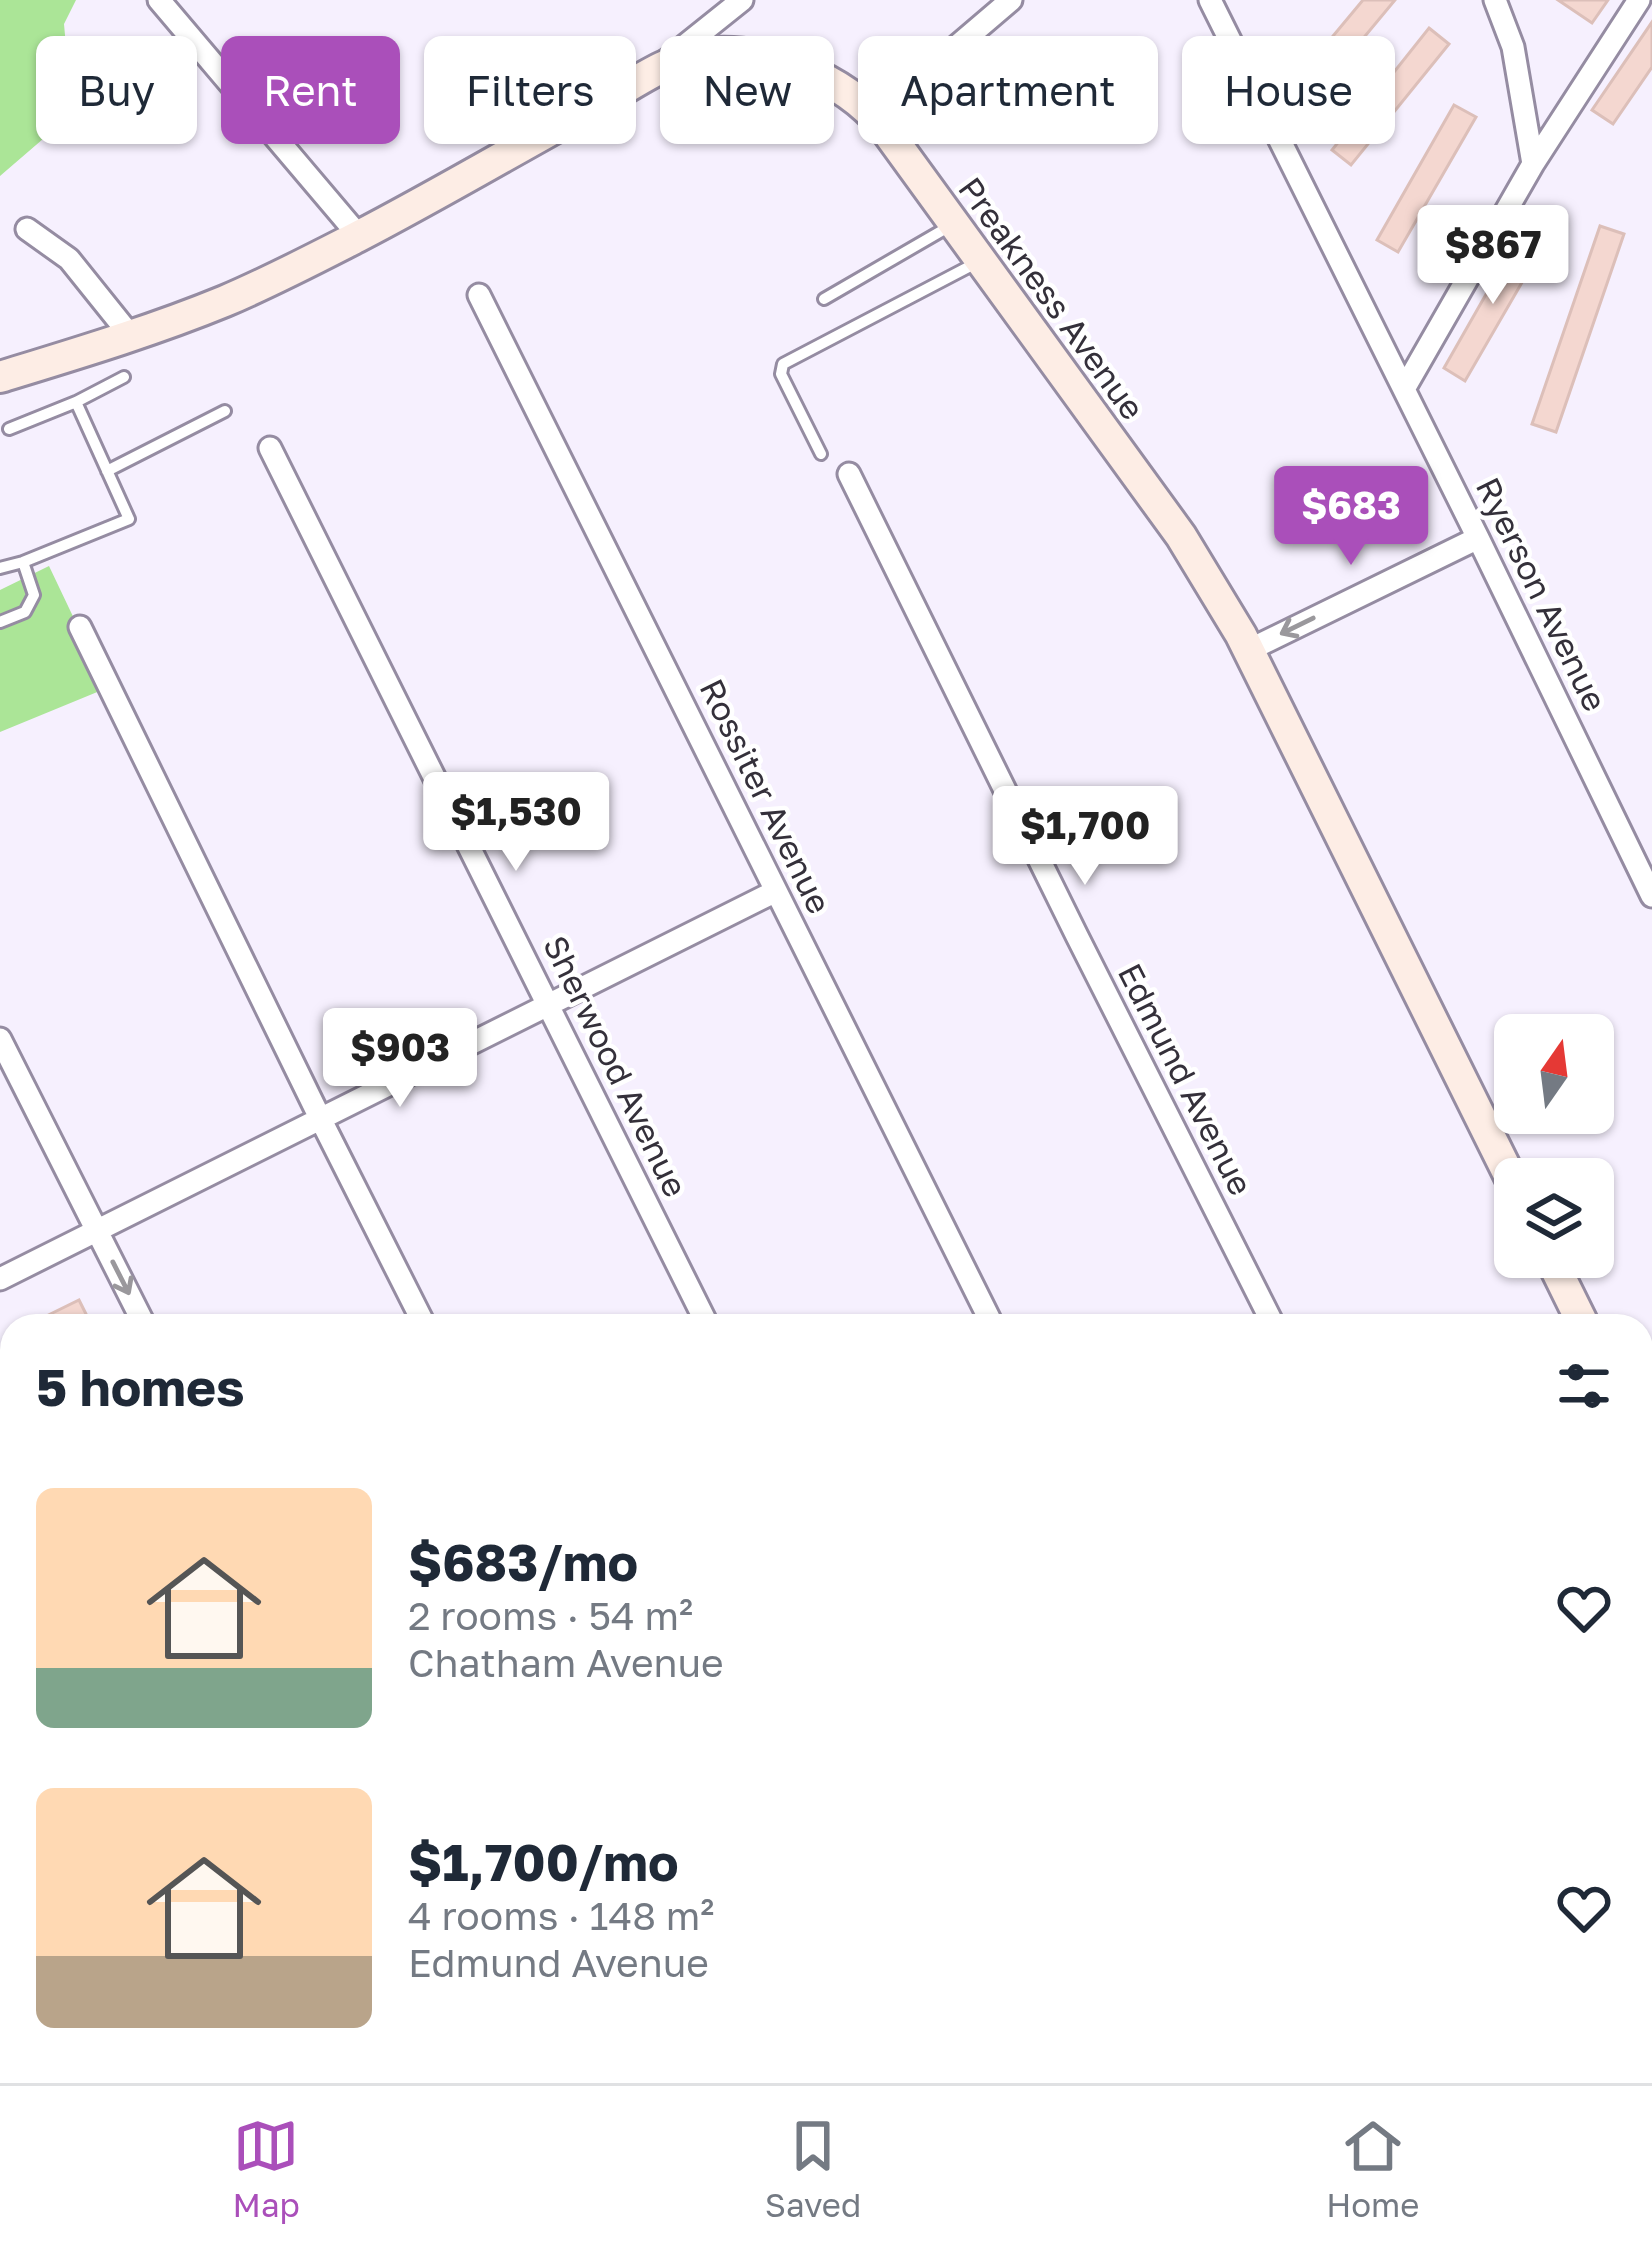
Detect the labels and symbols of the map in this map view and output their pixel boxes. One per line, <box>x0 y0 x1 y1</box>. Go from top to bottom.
street label: Preakness Avenue <box>951 169 1153 427</box>
pin: $867 <box>1422 205 1564 307</box>
pin: $683 <box>1280 466 1422 568</box>
street label: Ryerson Avenue <box>1469 471 1615 717</box>
one-way arrow <box>1280 616 1316 638</box>
street label: Rossiter Avenue <box>692 673 840 919</box>
pin: $1,530 <box>418 772 614 874</box>
pin: $1,700 <box>987 786 1183 888</box>
street label: Sherwood Avenue <box>536 929 696 1203</box>
street label: Edmund Avenue <box>1111 957 1261 1201</box>
pin: $903 <box>329 1008 471 1110</box>
north arrow <box>1494 1014 1614 1134</box>
one-way arrow <box>110 1260 133 1296</box>

